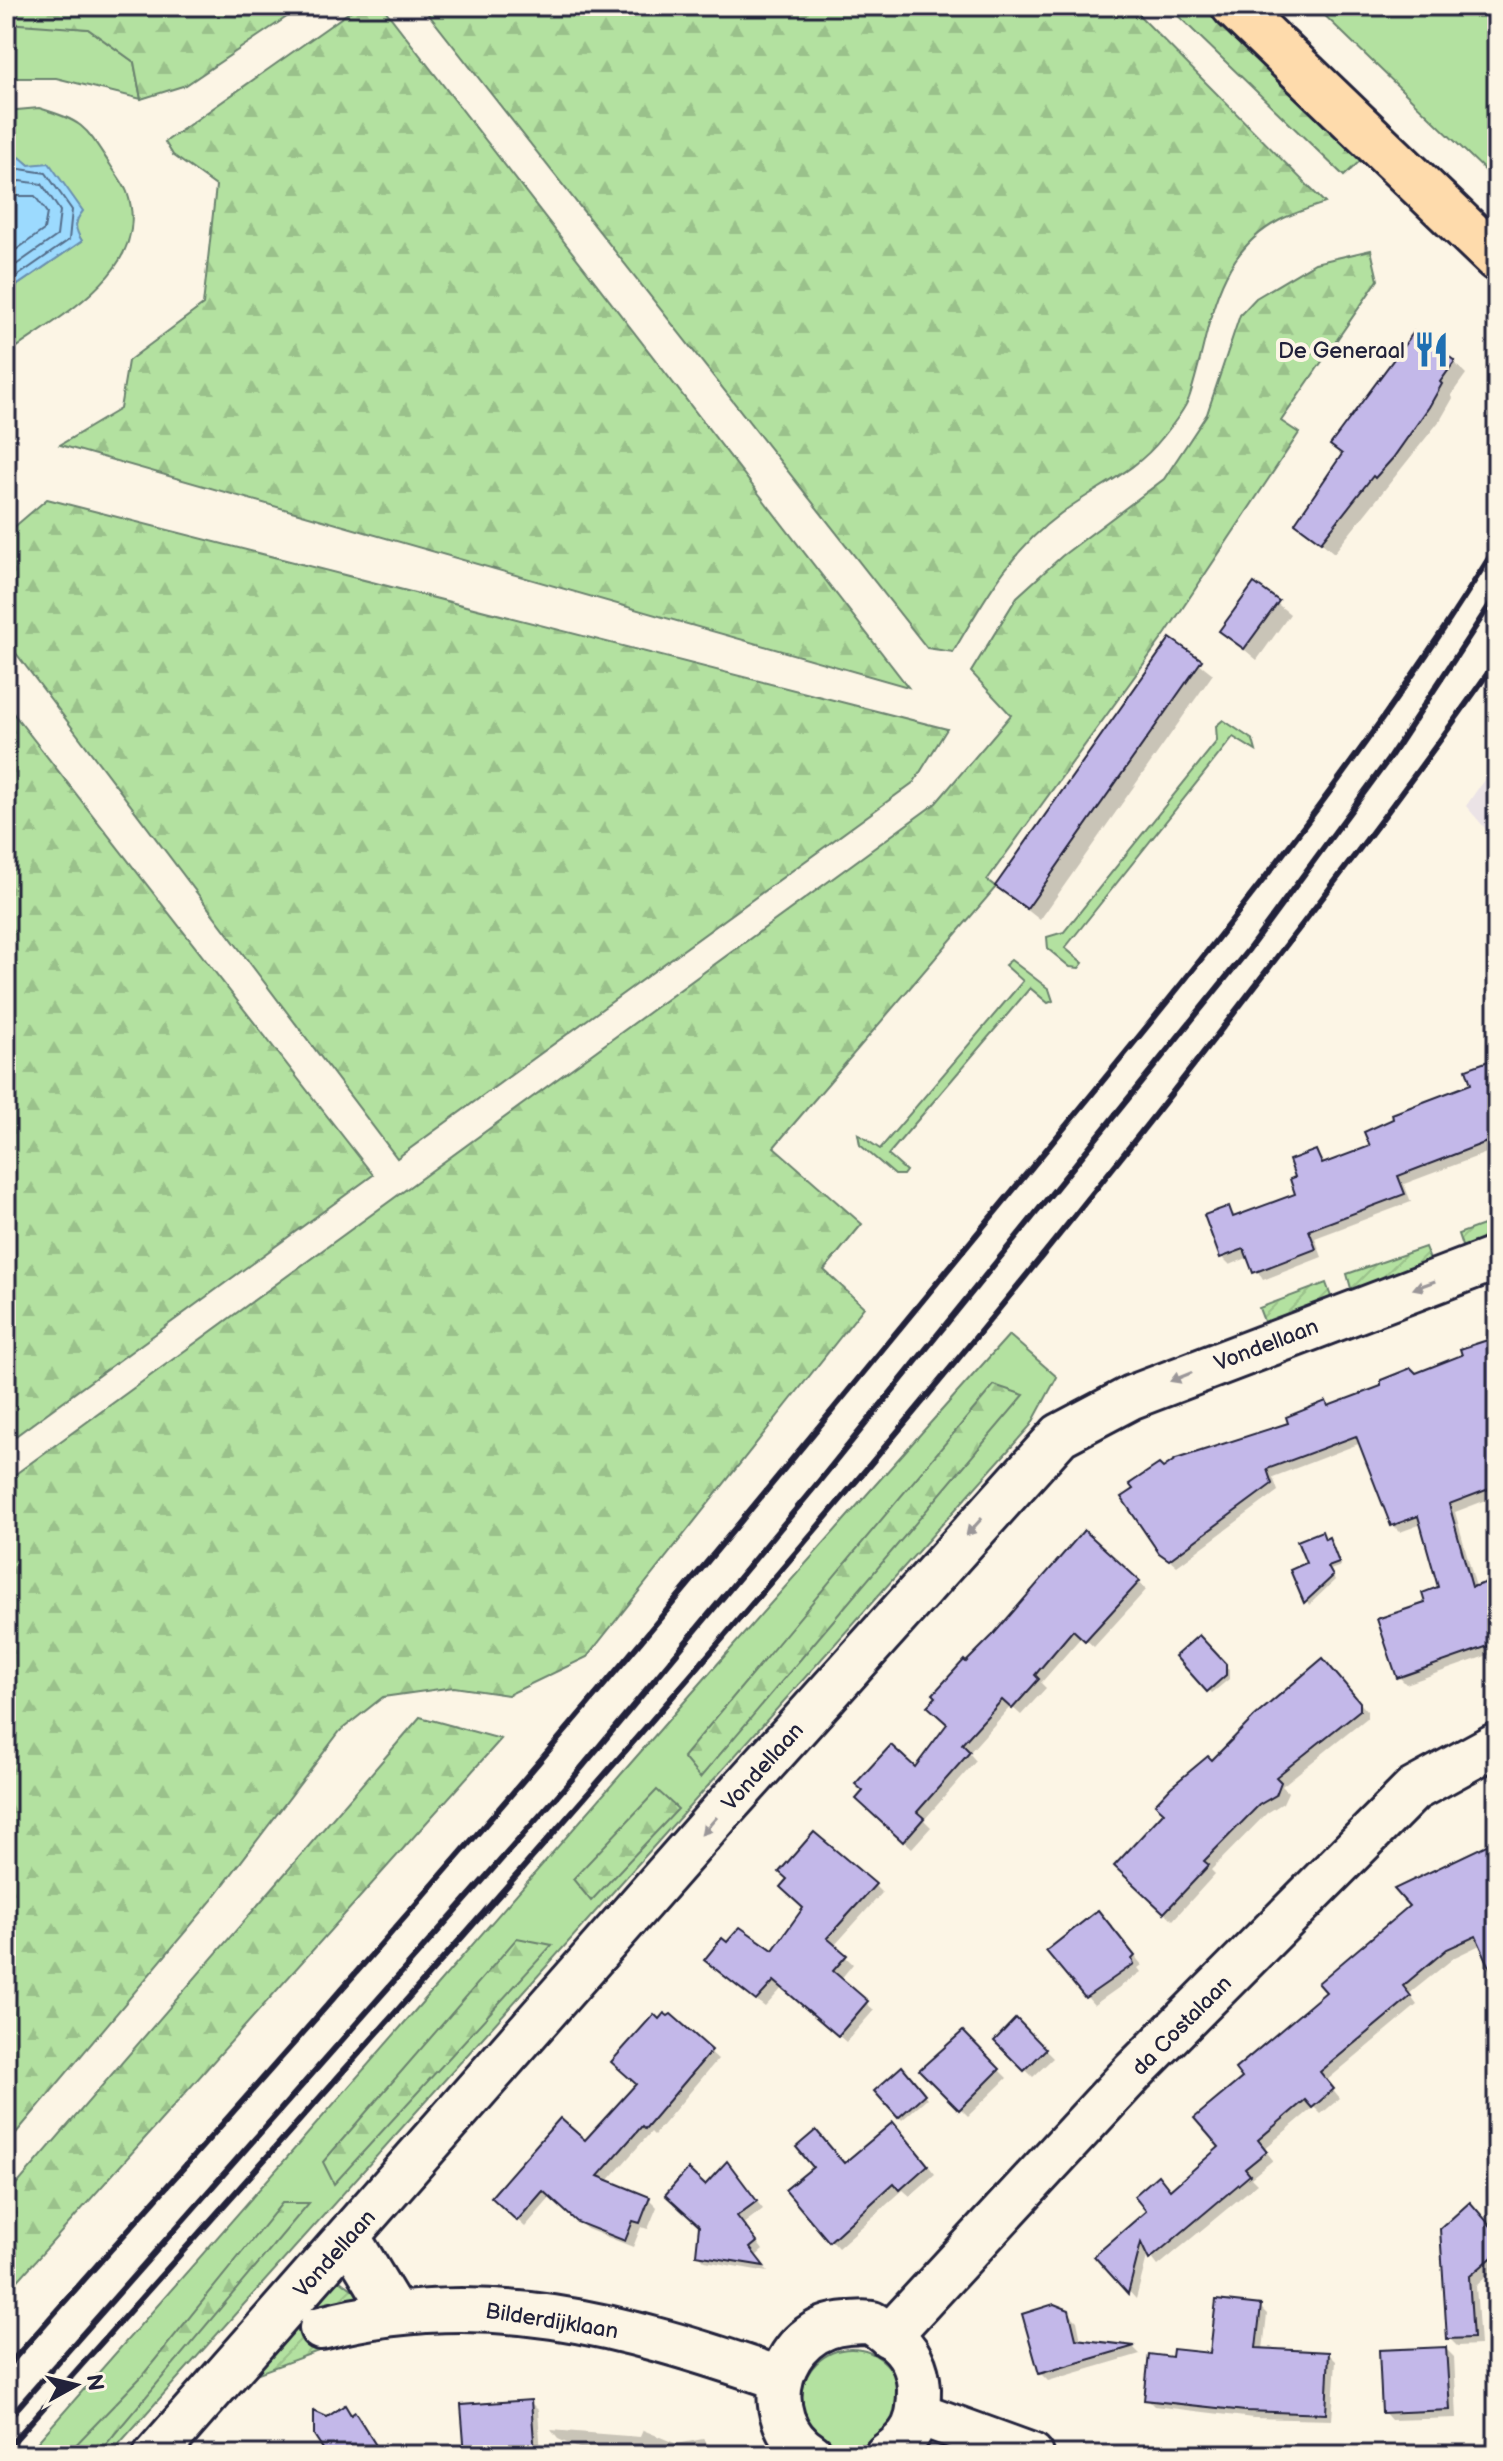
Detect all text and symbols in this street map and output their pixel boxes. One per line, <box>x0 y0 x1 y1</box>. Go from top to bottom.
restaurant icon: De Generaal <box>1412 331 1450 369</box>
place label: De Generaal <box>1278 338 1405 365</box>
one-way arrow <box>1412 1279 1436 1291</box>
street label: Vondellaan <box>1211 1313 1322 1378</box>
one-way arrow <box>1169 1371 1193 1384</box>
one-way arrow <box>966 1517 984 1536</box>
street label: Vondellaan <box>716 1717 810 1817</box>
one-way arrow <box>701 1816 718 1836</box>
street label: da Costalaan <box>1126 1970 1238 2082</box>
street label: Vondellaan <box>288 2204 382 2304</box>
street label: Bilderdijklaan <box>483 2298 620 2345</box>
north arrow <box>36 2345 116 2425</box>
text: N <box>80 2372 109 2392</box>

